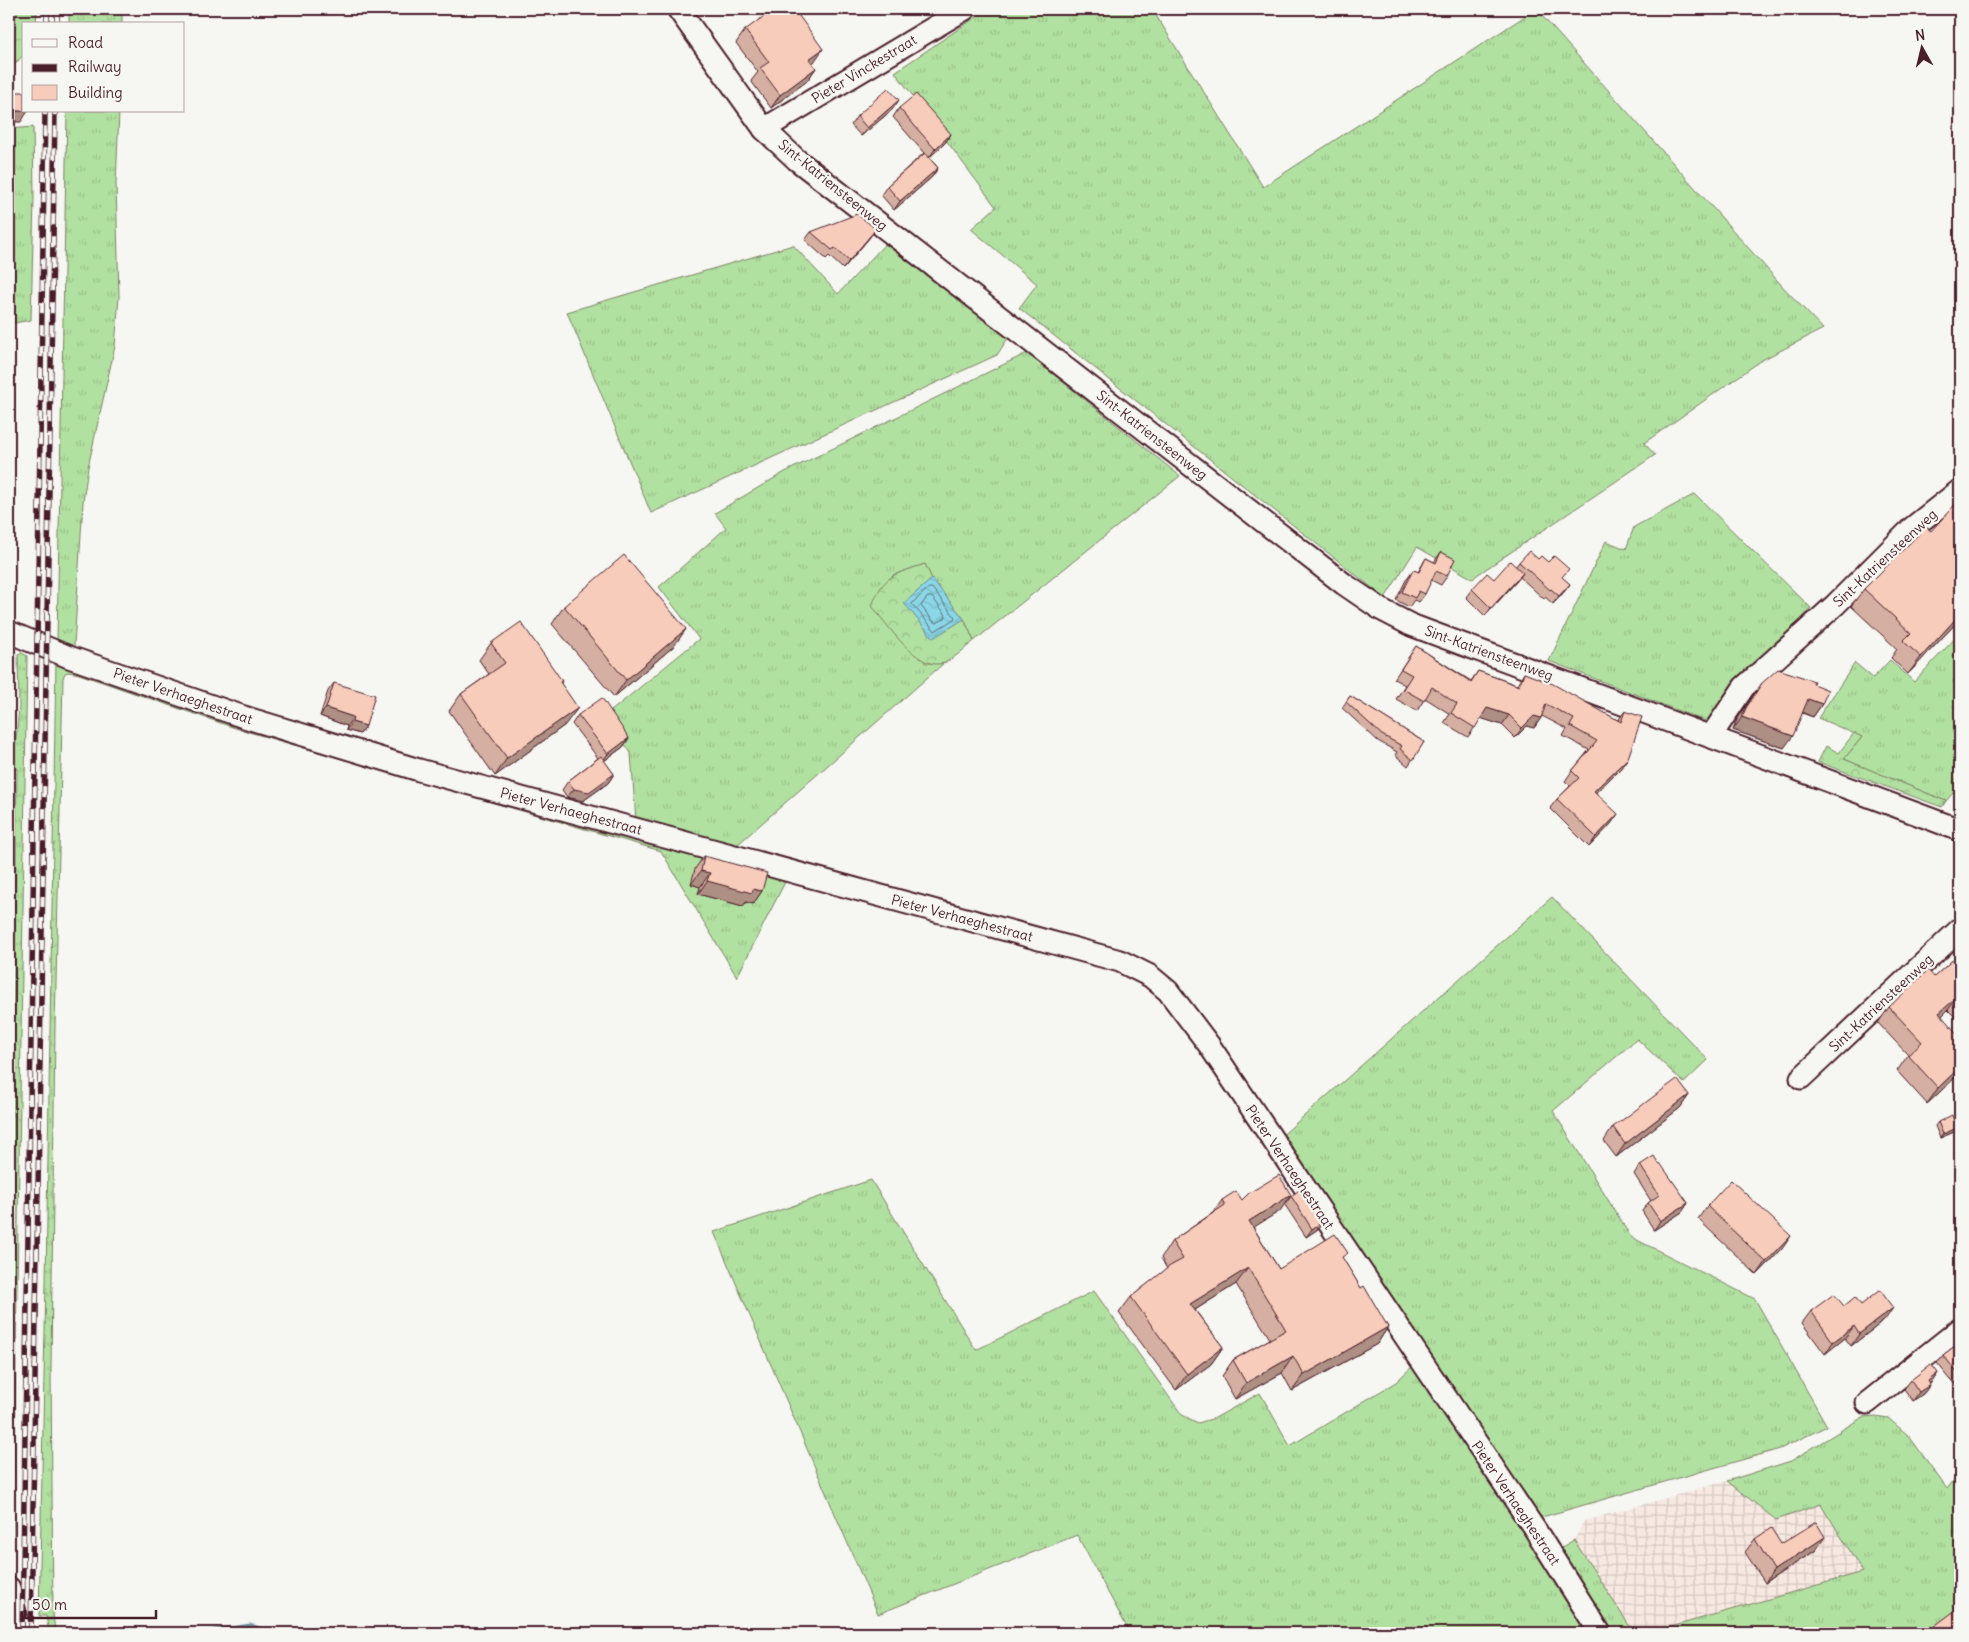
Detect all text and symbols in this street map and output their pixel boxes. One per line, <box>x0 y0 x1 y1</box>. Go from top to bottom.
legend <box>22 22 185 112</box>
north arrow <box>1896 22 1946 72</box>
text: N <box>1914 26 1926 45</box>
street label: Pieter Vinckestraat <box>808 30 920 107</box>
text: Road <box>68 33 103 52</box>
text: Railway <box>68 57 122 76</box>
text: Building <box>68 83 123 102</box>
street label: Sint-Katriensteenweg <box>775 135 891 235</box>
street label: Sint-Katriensteenweg <box>1093 386 1211 484</box>
street label: Sint-Katriensteenweg <box>1829 505 1941 611</box>
street label: Sint-Katriensteenweg <box>1422 621 1556 685</box>
street label: Pieter Verhaeghestraat <box>111 664 255 728</box>
street label: Pieter Verhaeghestraat <box>498 783 644 839</box>
street label: Pieter Verhaeghestraat <box>889 890 1035 946</box>
street label: Sint-Katriensteenweg <box>1825 950 1937 1056</box>
street label: Pieter Verhaeghestraat <box>1242 1101 1338 1233</box>
street label: Pieter Verhaeghestraat <box>1468 1437 1564 1569</box>
scale bar <box>25 1587 156 1619</box>
text: 50 m <box>32 1595 67 1614</box>

